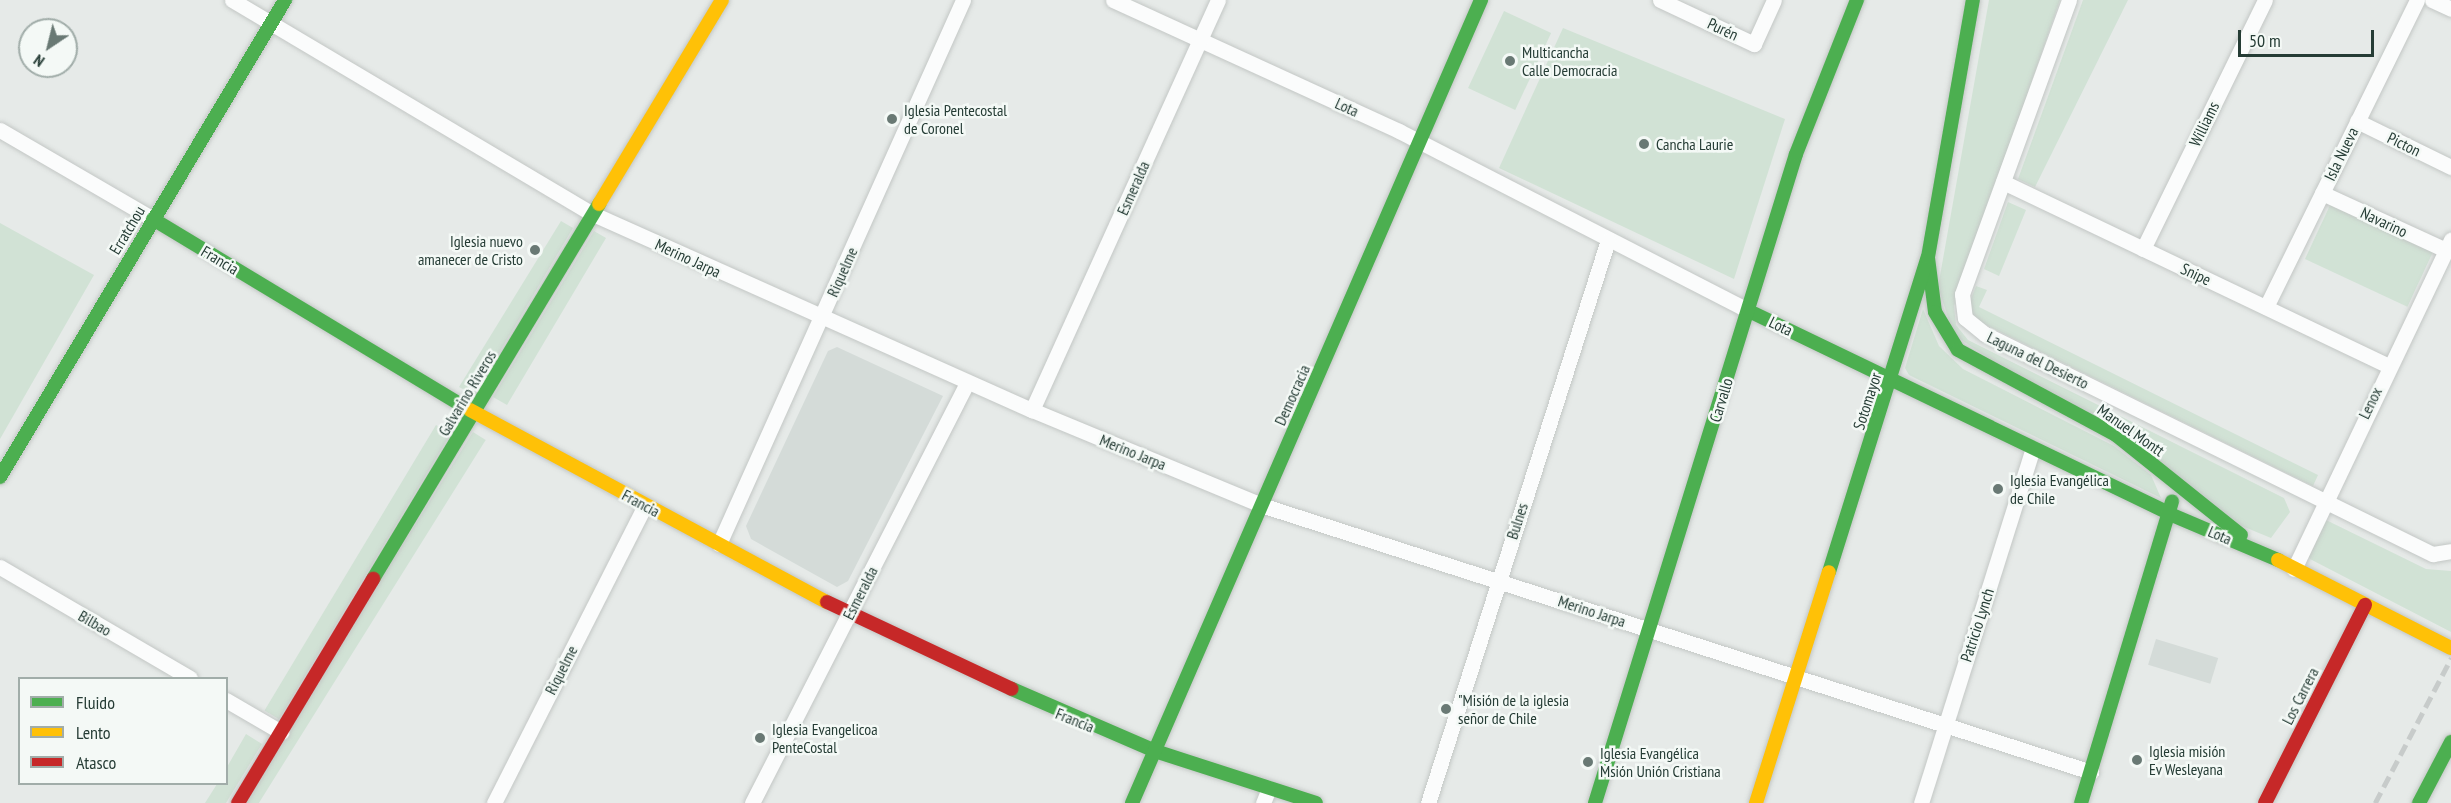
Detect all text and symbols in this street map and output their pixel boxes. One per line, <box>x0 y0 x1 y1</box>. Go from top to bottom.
street label: Purén <box>1705 14 1741 44</box>
north arrow <box>18 18 78 78</box>
scale bar <box>2241 18 2378 56</box>
text: 50 m <box>2249 29 2281 52</box>
place label: Multicancha Calle Democracia <box>1522 42 1617 80</box>
text: N <box>30 50 48 72</box>
marker: Multicancha Calle Democracia <box>1503 54 1517 68</box>
street label: Lota <box>1332 93 1362 121</box>
street label: Williams <box>2185 99 2223 149</box>
place label: Iglesia Pentecostal de Coronel <box>904 100 1007 138</box>
marker: Iglesia Pentecostal de Coronel <box>885 112 899 126</box>
street label: Isla Nueva <box>2320 124 2362 184</box>
street label: Picton <box>2384 128 2424 160</box>
place label: Cancha Laurie <box>1656 134 1733 154</box>
marker: Cancha Laurie <box>1637 137 1651 151</box>
street label: Esmeralda <box>1113 158 1153 218</box>
street label: Erratchou <box>105 202 149 258</box>
street label: Navarino <box>2358 203 2410 241</box>
place label: Iglesia nuevo amanecer de Cristo <box>418 231 523 269</box>
street label: Merino Jarpa <box>652 235 724 281</box>
street label: Francia <box>198 241 242 279</box>
marker: Iglesia nuevo amanecer de Cristo <box>528 243 542 257</box>
street label: Riquelme <box>823 244 861 300</box>
street label: Snipe <box>2178 259 2214 289</box>
street label: Lota <box>1766 312 1796 340</box>
street label: Laguna del Desierto <box>1984 327 2092 393</box>
street label: Galvarino Riveros <box>434 347 500 439</box>
street label: Democracia <box>1270 362 1314 428</box>
street label: Sotomayor <box>1849 370 1885 432</box>
street label: Carvallo <box>1705 376 1737 424</box>
street label: Lenox <box>2354 384 2386 422</box>
street label: Manuel Montt <box>2094 400 2168 460</box>
street label: Merino Jarpa <box>1097 430 1169 474</box>
place label: Iglesia Evangélica de Chile <box>2010 470 2109 508</box>
marker: Iglesia Evangélica de Chile <box>1991 482 2005 496</box>
street label: Francia <box>619 485 663 521</box>
street label: Bulnes <box>1502 500 1532 542</box>
street label: Lota <box>2205 522 2235 548</box>
street label: Esmeralda <box>838 563 882 623</box>
street label: Patricio Lynch <box>1956 586 1998 664</box>
street label: Merino Jarpa <box>1556 591 1628 631</box>
street label: Bilbao <box>75 606 115 640</box>
street label: Riquelme <box>541 642 581 698</box>
street label: Los Carrera <box>2278 664 2322 728</box>
legend <box>18 677 228 785</box>
place label: "Misión de la iglesia señor de Chile <box>1458 690 1569 728</box>
text: Fluido <box>76 691 115 714</box>
marker: "Misión de la iglesia señor de Chile <box>1439 702 1453 716</box>
street label: Francia <box>1053 704 1097 736</box>
place label: Iglesia Evangelicoa PenteCostal <box>772 719 878 757</box>
text: Lento <box>76 721 111 744</box>
marker: Iglesia Evangelicoa PenteCostal <box>753 731 767 745</box>
place label: Iglesia misión Ev Wesleyana <box>2149 741 2225 779</box>
place label: Iglesia Evangélica Msión Unión Cristiana <box>1600 743 1721 781</box>
text: Atasco <box>76 751 116 774</box>
marker: Iglesia misión Ev Wesleyana <box>2130 753 2144 767</box>
marker: Iglesia Evangélica Msión Unión Cristiana <box>1581 755 1595 769</box>

